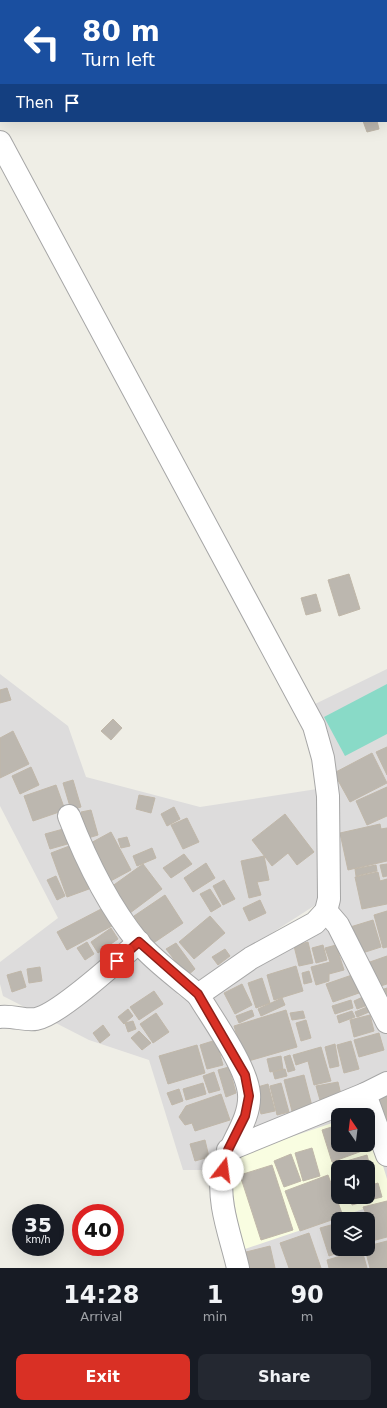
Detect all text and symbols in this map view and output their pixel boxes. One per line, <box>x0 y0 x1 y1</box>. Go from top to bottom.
text: 80 m <box>82 15 160 48</box>
icon: left <box>16 16 68 68</box>
text: Turn left <box>82 49 155 70</box>
icon: arrive <box>61 92 83 114</box>
text: Then <box>16 94 53 112</box>
pin <box>100 944 134 978</box>
icon: arrive <box>106 950 128 972</box>
north arrow <box>331 1108 375 1152</box>
map controls <box>331 1108 375 1256</box>
position arrow <box>202 1149 244 1191</box>
button: sound <box>331 1160 375 1204</box>
speed limit sign: 40 <box>72 1204 124 1256</box>
button: layers <box>331 1212 375 1256</box>
text: 35 <box>24 1213 52 1237</box>
text: km/h <box>25 1234 51 1245</box>
text: 14:28 <box>63 1281 140 1309</box>
text: 1 <box>207 1281 223 1309</box>
text: 90 <box>290 1281 324 1309</box>
text: Arrival <box>80 1309 122 1324</box>
text: min <box>203 1309 227 1324</box>
text: m <box>301 1309 313 1324</box>
button: Exit <box>16 1354 190 1400</box>
button: Share <box>198 1354 371 1400</box>

